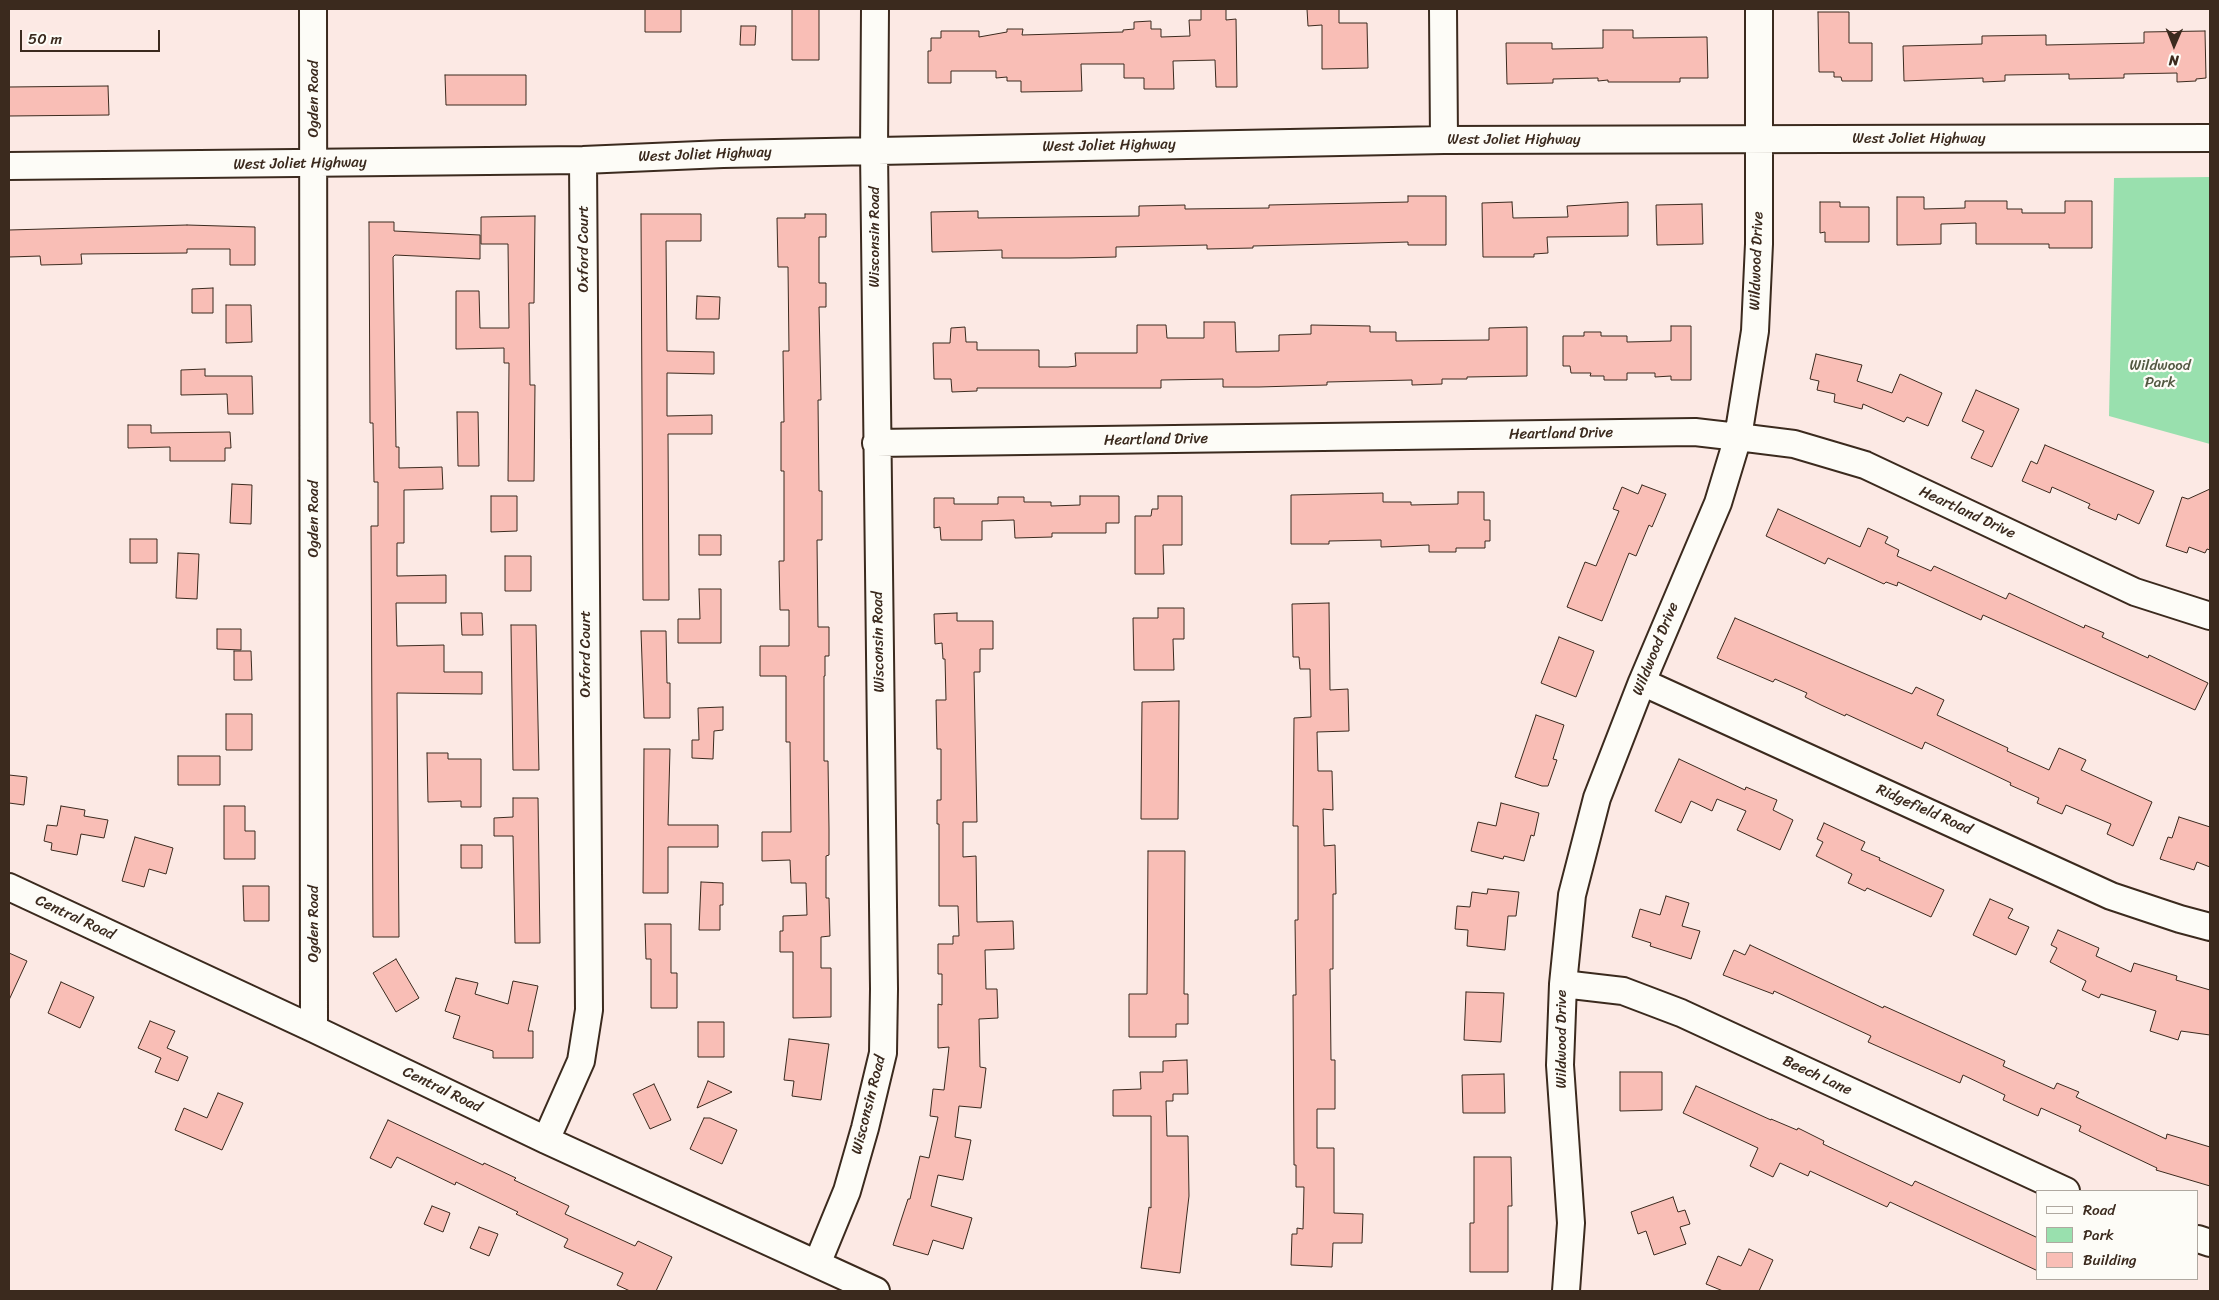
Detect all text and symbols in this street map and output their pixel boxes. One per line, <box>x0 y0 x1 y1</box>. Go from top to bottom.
scale bar <box>22 20 162 52</box>
north arrow <box>2149 20 2199 70</box>
text: 50 m <box>28 26 62 52</box>
text: N <box>2169 48 2179 73</box>
street label: Ogden Road <box>305 60 323 138</box>
street label: West Joliet Highway <box>1852 130 1986 148</box>
street label: West Joliet Highway <box>1447 131 1581 149</box>
street label: West Joliet Highway <box>1042 136 1176 156</box>
street label: West Joliet Highway <box>638 144 772 166</box>
street label: West Joliet Highway <box>233 154 367 174</box>
street label: Wisconsin Road <box>866 186 884 288</box>
street label: Oxford Court <box>575 205 593 293</box>
street label: Wildwood Drive <box>1746 211 1768 311</box>
park label: Wildwood Park <box>2129 357 2191 392</box>
street label: Heartland Drive <box>1509 424 1613 444</box>
street label: Heartland Drive <box>1104 430 1208 450</box>
street label: Ogden Road <box>305 480 323 558</box>
street label: Heartland Drive <box>1916 483 2018 543</box>
street label: Wisconsin Road <box>869 591 889 693</box>
street label: Wildwood Drive <box>1629 600 1683 698</box>
street label: Oxford Court <box>577 610 595 698</box>
street label: Ridgefield Road <box>1873 781 1975 839</box>
street label: Ogden Road <box>305 885 323 963</box>
street label: Central Road <box>32 892 118 944</box>
street label: Wildwood Drive <box>1553 989 1571 1089</box>
street label: Beech Lane <box>1779 1052 1855 1100</box>
street label: Wisconsin Road <box>848 1054 890 1156</box>
street label: Central Road <box>400 1063 484 1117</box>
legend <box>2036 1190 2199 1280</box>
text: Road <box>2083 1197 2115 1223</box>
text: Park <box>2083 1222 2114 1248</box>
text: Building <box>2083 1247 2137 1273</box>

